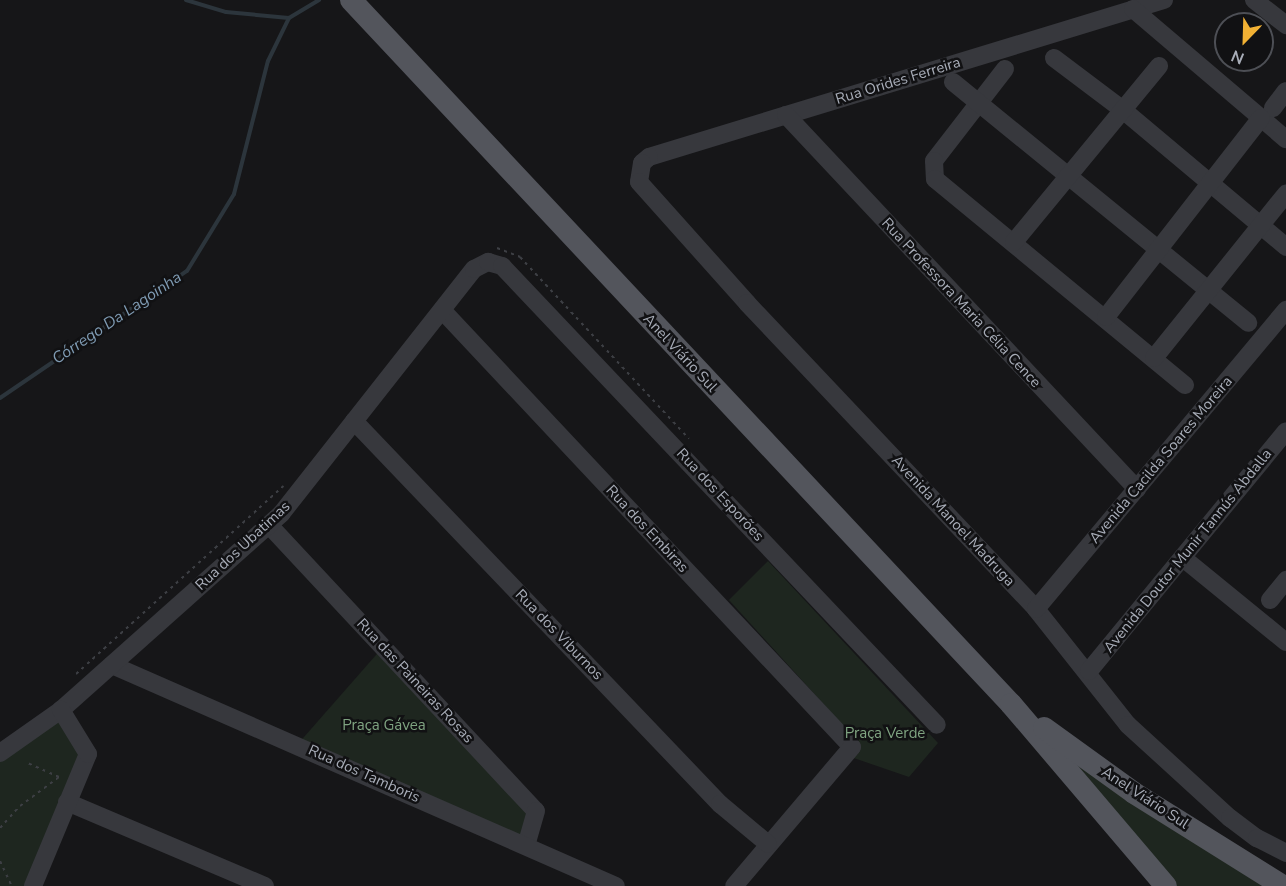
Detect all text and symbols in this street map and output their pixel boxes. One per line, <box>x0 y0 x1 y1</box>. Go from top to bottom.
north arrow <box>1214 12 1274 72</box>
text: N <box>1228 44 1248 69</box>
street label: Rua Orides Ferreira <box>833 53 963 109</box>
street label: Rua Professora Maria Célia Cence <box>878 214 1044 392</box>
water label: Córrego Da Lagoinha <box>49 268 185 368</box>
street label: Anel Viário Sul <box>639 310 721 396</box>
street label: Avenida Cacilda Soares Moreira <box>1086 373 1236 547</box>
street label: Rua dos Esporões <box>672 445 768 545</box>
street label: Avenida Doutor Munir Tannús Abdalla <box>1100 445 1276 657</box>
street label: Avenida Manoel Madruga <box>888 452 1018 590</box>
street label: Rua dos Embiras <box>602 482 692 576</box>
street label: Rua dos Ubatimas <box>192 498 294 594</box>
street label: Rua dos Viburnos <box>511 586 607 684</box>
street label: Rua das Paineiras Rosas <box>353 615 477 747</box>
park label: Praça Gávea <box>342 717 426 735</box>
park label: Praça Verde <box>845 725 925 743</box>
street label: Rua dos Tamboris <box>305 741 423 807</box>
street label: Anel Viário Sul <box>1098 763 1192 833</box>

